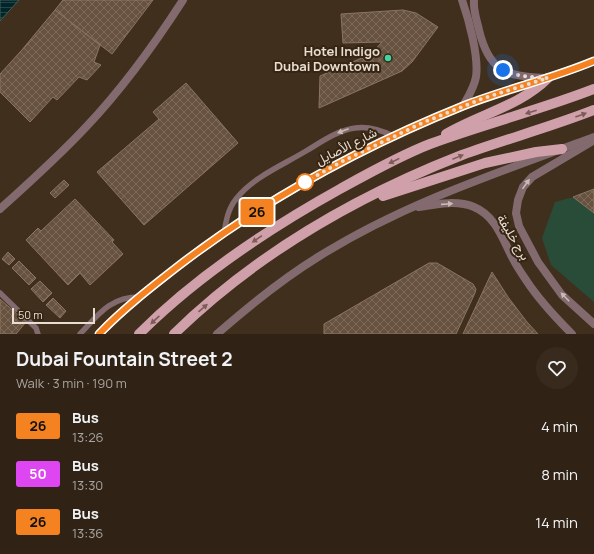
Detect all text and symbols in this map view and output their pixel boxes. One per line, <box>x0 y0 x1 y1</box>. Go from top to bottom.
place label: Hotel Indigo Dubai Downtown <box>274 42 380 75</box>
marker: Hotel Indigo Dubai Downtown <box>383 53 393 63</box>
your location <box>493 60 513 80</box>
one-way arrow <box>525 109 537 115</box>
one-way arrow <box>575 112 587 118</box>
street label: شارع الأصايل <box>312 123 380 170</box>
one-way arrow <box>336 129 348 135</box>
one-way arrow <box>452 154 464 160</box>
one-way arrow <box>388 158 400 164</box>
unlabelled marker <box>296 173 314 191</box>
one-way arrow <box>522 179 530 190</box>
line badge: 26 <box>239 199 275 225</box>
one-way arrow <box>441 200 453 207</box>
text: 26 <box>248 202 266 221</box>
street label: برج خليفة <box>492 211 535 264</box>
one-way arrow <box>251 235 262 243</box>
one-way arrow <box>560 292 570 302</box>
one-way arrow <box>197 303 208 312</box>
scale bar <box>12 306 95 325</box>
text: 50 m <box>18 307 43 322</box>
one-way arrow <box>150 315 160 324</box>
text: Dubai Fountain Street 2 <box>16 346 233 372</box>
button: heart <box>536 347 578 389</box>
text: Walk · 3 min · 190 m <box>16 374 127 392</box>
text: Bus <box>72 407 99 428</box>
text: 26 <box>29 416 47 435</box>
text: 4 min <box>541 416 578 437</box>
text: 13:26 <box>72 428 104 446</box>
text: Bus <box>72 455 99 476</box>
text: 50 <box>29 464 47 483</box>
text: 8 min <box>541 464 578 485</box>
text: 13:30 <box>72 476 103 494</box>
text: Bus <box>72 503 99 524</box>
text: 26 <box>29 512 47 531</box>
text: 14 min <box>535 512 578 533</box>
text: 13:36 <box>72 524 103 542</box>

